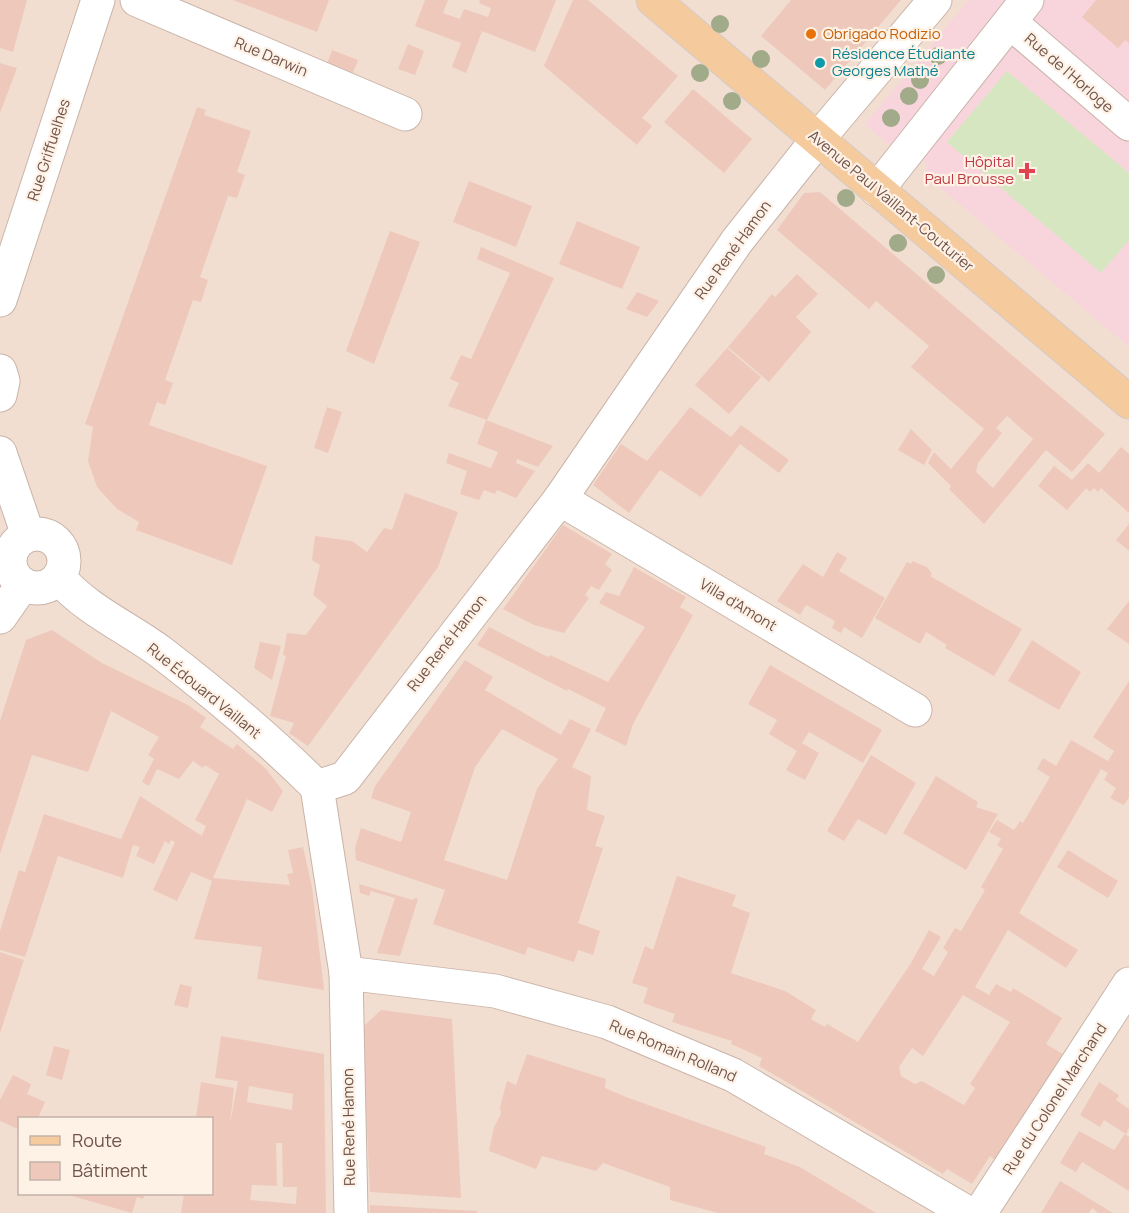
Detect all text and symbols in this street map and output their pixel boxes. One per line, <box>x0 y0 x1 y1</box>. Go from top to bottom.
place label: Obrigado Rodizio <box>823 23 941 44</box>
marker: Obrigado Rodizio <box>804 27 818 41</box>
street label: Rue de l'Horloge <box>1020 28 1119 117</box>
street label: Rue Darwin <box>231 32 311 81</box>
place label: Résidence Étudiante Georges Mathé <box>832 43 976 81</box>
marker: Résidence Étudiante Georges Mathé <box>813 56 827 70</box>
street label: Rue Griffuelhes <box>22 96 75 204</box>
street label: Avenue Paul Vaillant-Couturier <box>804 125 979 277</box>
place label: Hôpital Paul Brousse <box>925 151 1014 189</box>
marker: Hôpital Paul Brousse <box>1018 162 1036 180</box>
street label: Rue René Hamon <box>689 196 776 304</box>
street label: Villa d'Amont <box>696 573 781 636</box>
street label: Rue René Hamon <box>402 590 491 696</box>
street label: Rue Édouard Vaillant <box>143 638 266 743</box>
street label: Rue Romain Rolland <box>606 1014 740 1087</box>
street label: Rue du Colonel Marchand <box>998 1019 1111 1178</box>
street label: Rue René Hamon <box>337 1068 360 1186</box>
legend <box>18 1117 213 1195</box>
text: Route <box>72 1128 122 1152</box>
text: Bâtiment <box>72 1158 148 1182</box>

